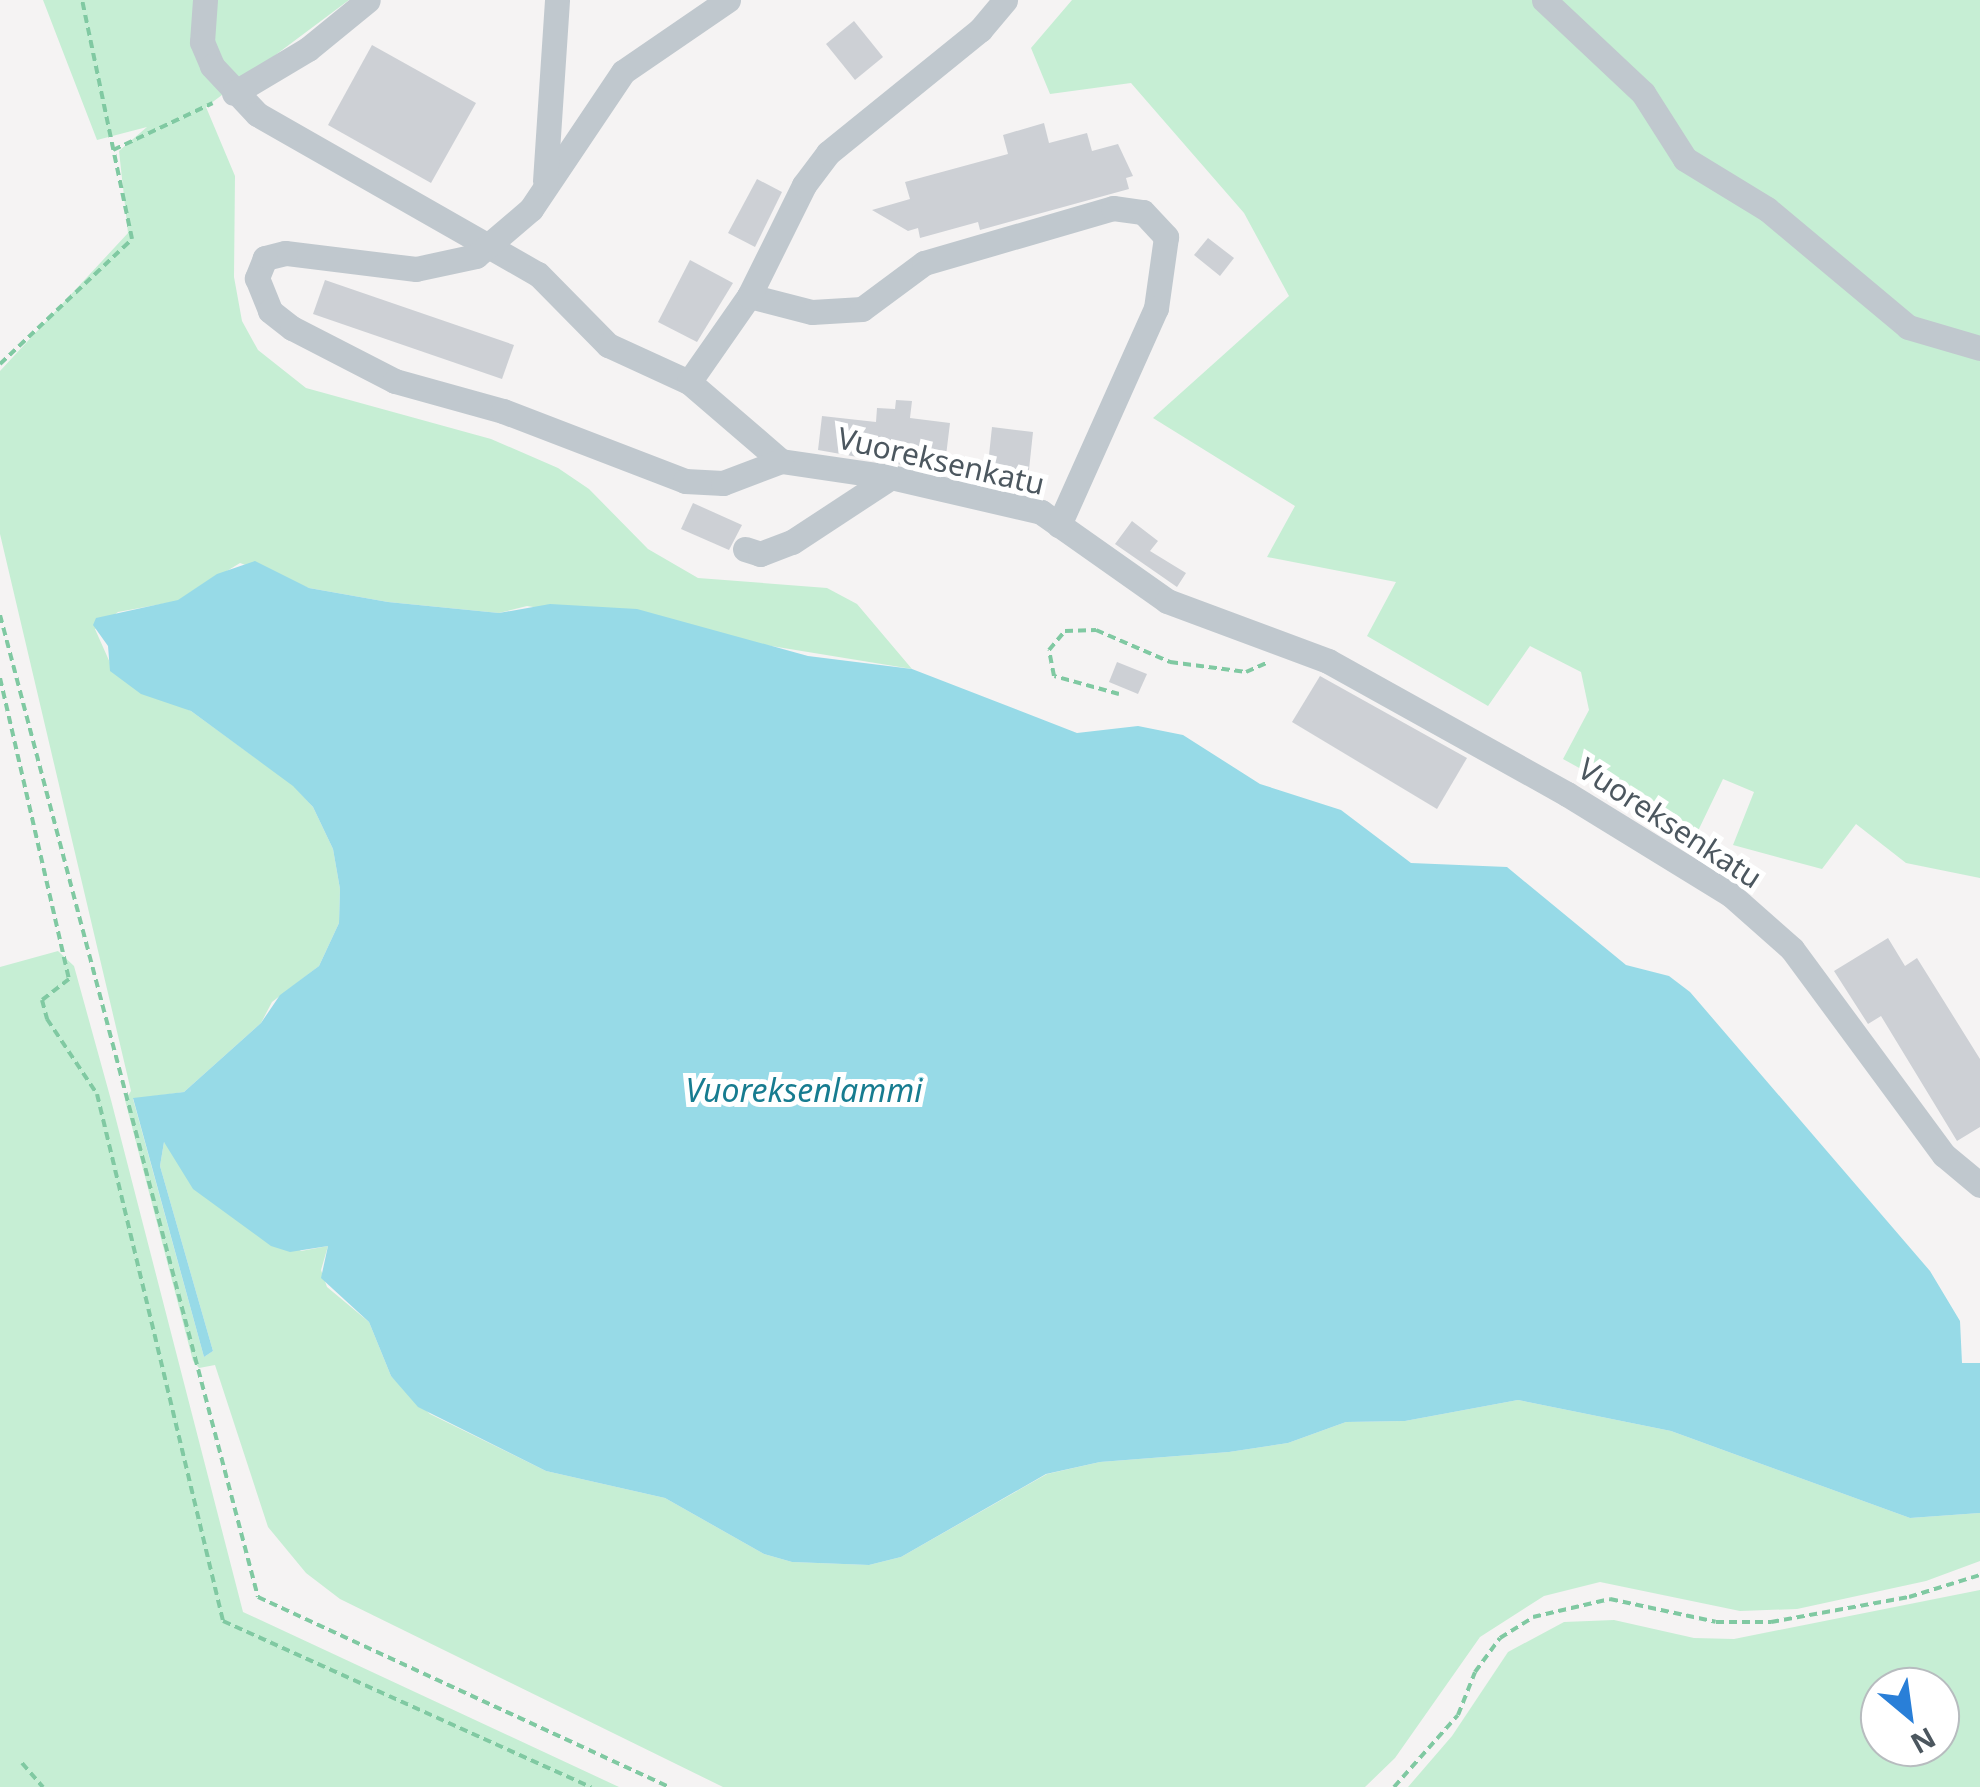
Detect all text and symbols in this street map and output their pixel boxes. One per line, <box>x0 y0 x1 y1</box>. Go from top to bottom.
street label: Vuoreksenkatu <box>834 420 1048 502</box>
street label: Vuoreksenkatu <box>1572 750 1768 896</box>
water label: Vuoreksenlammi <box>686 1071 922 1109</box>
north arrow <box>1860 1667 1960 1767</box>
text: N <box>1904 1719 1943 1764</box>

